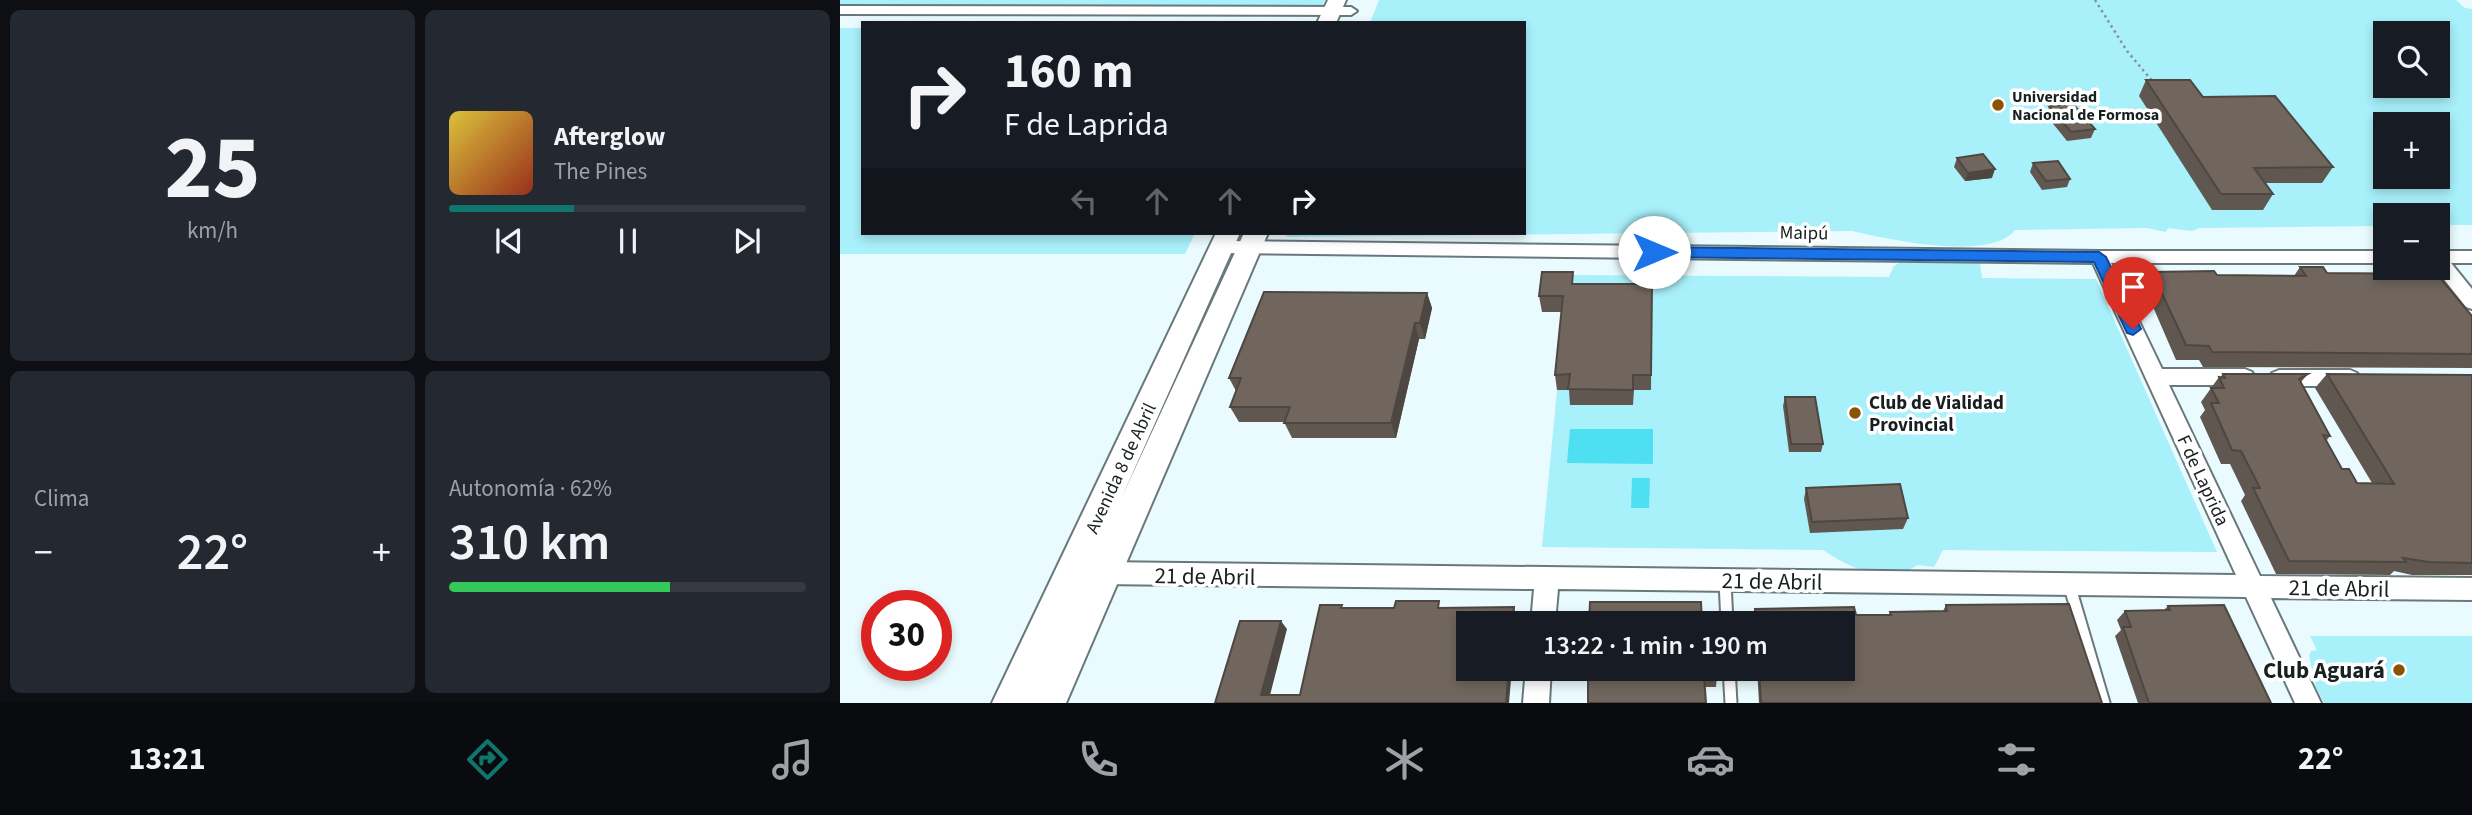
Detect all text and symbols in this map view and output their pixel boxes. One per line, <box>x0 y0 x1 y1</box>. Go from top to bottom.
map controls <box>2373 21 2450 280</box>
button: search <box>2373 21 2450 98</box>
text: 160 m <box>1004 37 1133 107</box>
icon: right <box>889 49 980 140</box>
place label: Universidad Nacional de Formosa <box>2012 86 2159 126</box>
marker: Universidad Nacional de Formosa <box>1990 97 2006 113</box>
text: F de Laprida <box>1004 102 1169 148</box>
text: 25 <box>164 104 261 233</box>
button: + <box>2373 112 2450 189</box>
text: Afterglow <box>554 118 665 155</box>
text: The Pines <box>554 155 647 188</box>
icon: left <box>1065 182 1103 220</box>
icon: ahead <box>1138 182 1176 220</box>
icon: ahead <box>1211 182 1249 220</box>
icon: right <box>1284 182 1322 220</box>
button: − <box>2373 203 2450 280</box>
text: km/h <box>187 214 238 247</box>
position arrow <box>1617 215 1691 289</box>
street label: Maipú <box>1779 220 1829 247</box>
icon: previous <box>490 222 528 260</box>
icon: pause <box>609 222 647 260</box>
icon: next <box>728 222 766 260</box>
pin <box>2103 257 2163 329</box>
icon: arrive <box>2114 268 2152 306</box>
place label: Club de Vialidad Provincial <box>1869 390 2004 439</box>
street label: Avenida 8 de Abril <box>1079 399 1164 538</box>
marker: Club de Vialidad Provincial <box>1847 405 1863 421</box>
street label: F de Laprida <box>2170 431 2236 531</box>
text: Autonomía · 62% <box>449 472 612 505</box>
text: Clima <box>34 482 89 515</box>
text: 310 km <box>449 506 610 580</box>
text: 22° <box>177 516 248 590</box>
text: − <box>34 526 53 580</box>
text: + <box>372 526 391 580</box>
street label: 21 de Abril <box>1154 559 1256 594</box>
street label: 21 de Abril <box>1721 564 1823 599</box>
street label: 21 de Abril <box>2288 571 2390 606</box>
speed limit sign: 30 <box>861 590 952 681</box>
text: 13:22 · 1 min · 190 m <box>1543 627 1768 664</box>
place label: Club Aguará <box>2263 654 2385 687</box>
marker: Club Aguará <box>2391 662 2407 678</box>
icon: directions <box>463 735 512 784</box>
icon: music <box>768 735 817 784</box>
icon: phone <box>1074 735 1123 784</box>
icon: climate <box>1380 735 1429 784</box>
icon: car <box>1686 735 1735 784</box>
icon: filters <box>1992 735 2041 784</box>
text: 13:21 <box>128 736 206 782</box>
text: 22° <box>2298 736 2343 782</box>

